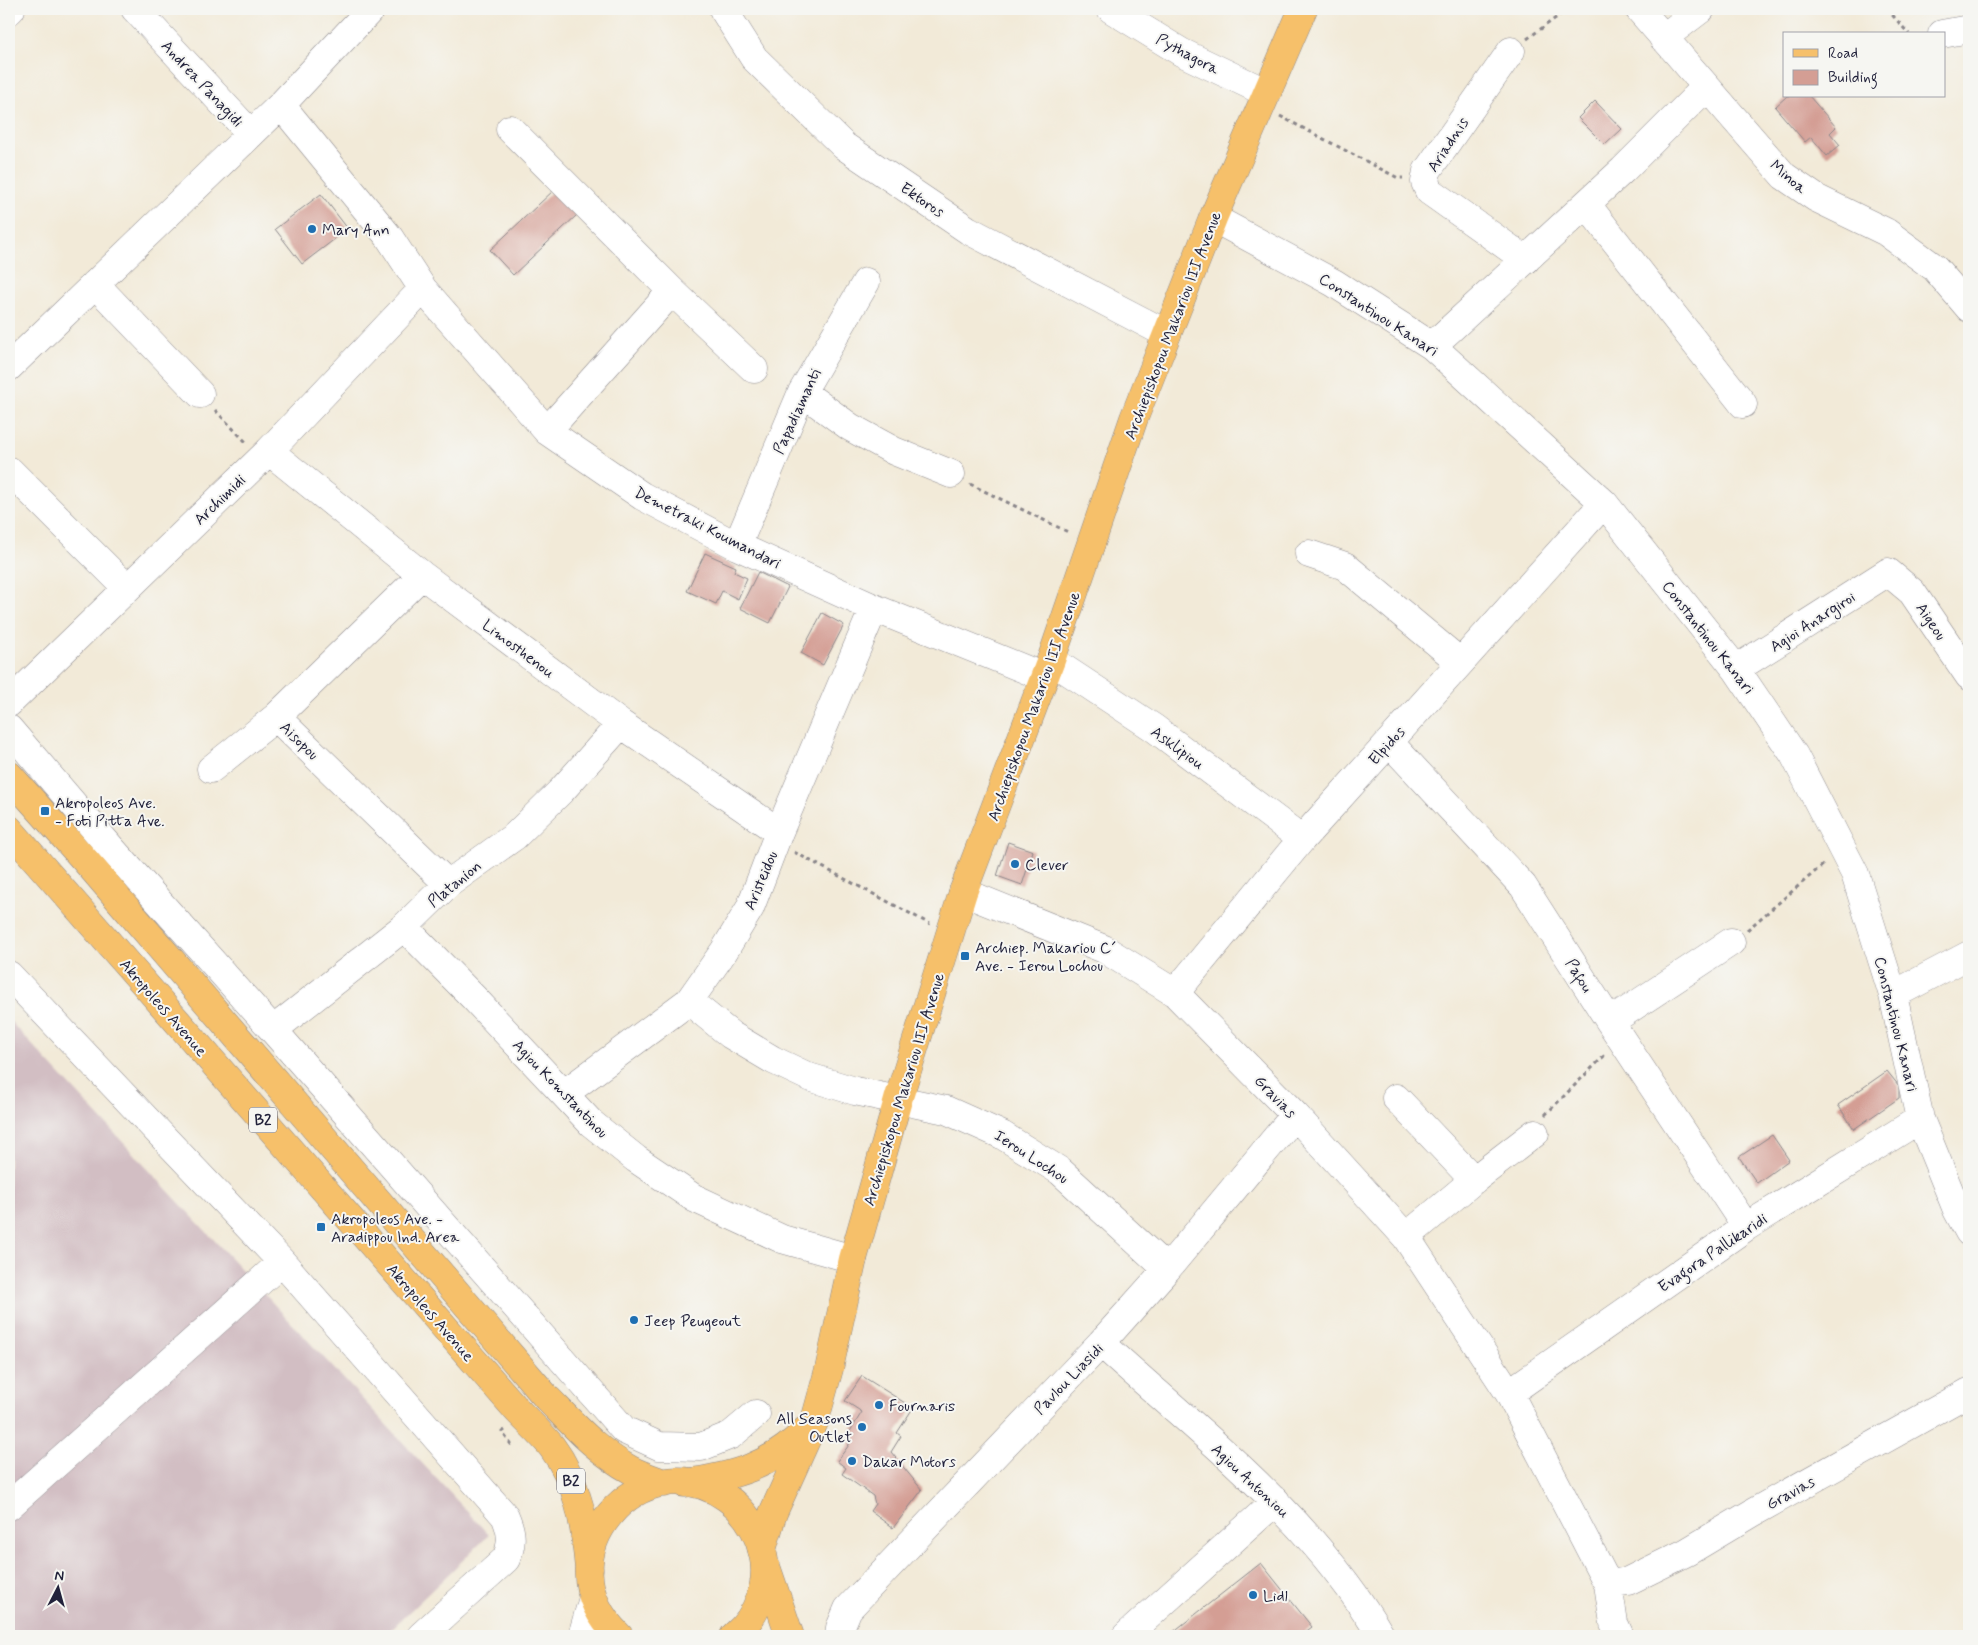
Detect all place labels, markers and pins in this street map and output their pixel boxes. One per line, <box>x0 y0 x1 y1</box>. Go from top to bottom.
place label: Mary Ann <box>322 220 390 241</box>
marker: Mary Ann <box>306 223 318 235</box>
place label: Akropoleos Ave. - Foti Pitta Ave. <box>55 793 165 832</box>
marker: Akropoleos Ave. - Foti Pitta Ave. <box>39 805 51 817</box>
place label: Clever <box>1025 855 1069 876</box>
marker: Clever <box>1009 858 1021 870</box>
place label: Archiep. Makariou C´ Ave. - Ierou Lochou <box>975 938 1116 977</box>
marker: Archiep. Makariou C´ Ave. - Ierou Lochou <box>959 950 971 962</box>
place label: Akropoleos Ave. - Aradippou Ind. Area <box>331 1209 460 1248</box>
marker: Akropoleos Ave. - Aradippou Ind. Area <box>315 1221 327 1233</box>
place label: Jeep Peugeout <box>644 1311 742 1332</box>
marker: Jeep Peugeout <box>628 1314 640 1326</box>
place label: Fournaris <box>889 1396 955 1417</box>
marker: Fournaris <box>873 1399 885 1411</box>
place label: All Seasons Outlet <box>776 1409 852 1448</box>
marker: All Seasons Outlet <box>856 1421 868 1433</box>
place label: Dakar Motors <box>862 1452 956 1473</box>
marker: Dakar Motors <box>846 1455 858 1467</box>
place label: Lidl <box>1263 1586 1288 1607</box>
marker: Lidl <box>1247 1589 1259 1601</box>

